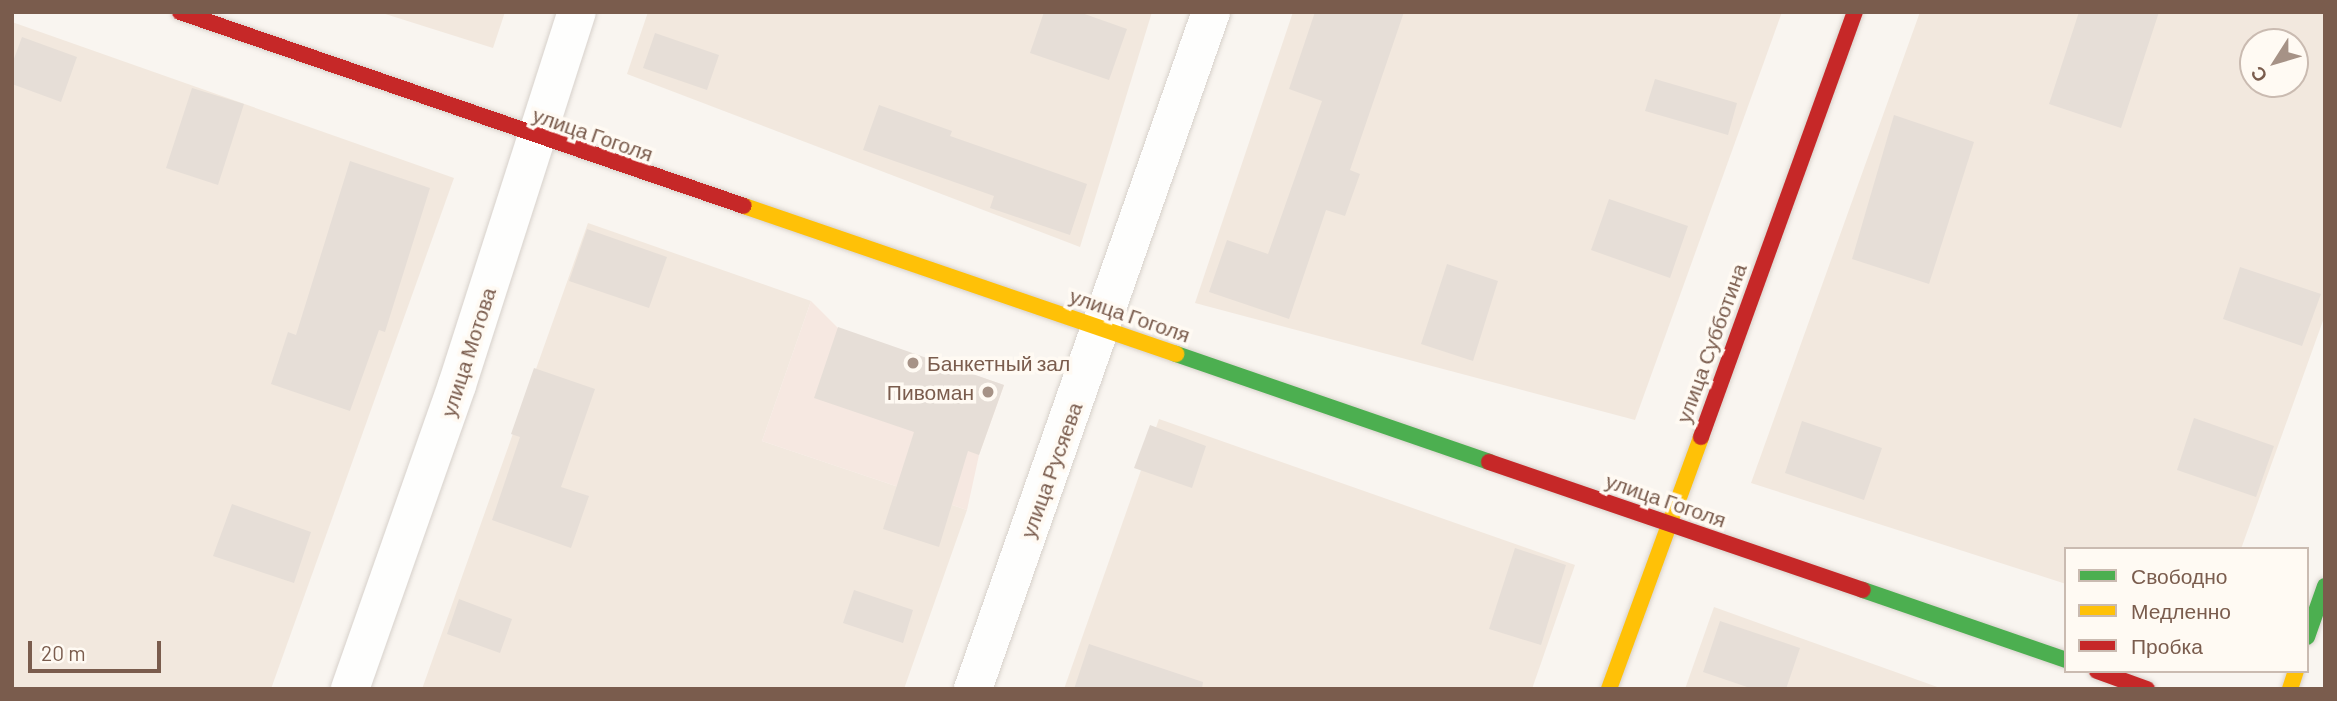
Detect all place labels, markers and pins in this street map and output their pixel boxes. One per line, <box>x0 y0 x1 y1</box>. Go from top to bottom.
place label: Банкетный зал <box>927 350 1070 376</box>
marker: Банкетный зал <box>905 355 921 371</box>
place label: Пивоман <box>887 379 974 405</box>
marker: Пивоман <box>980 384 996 400</box>

